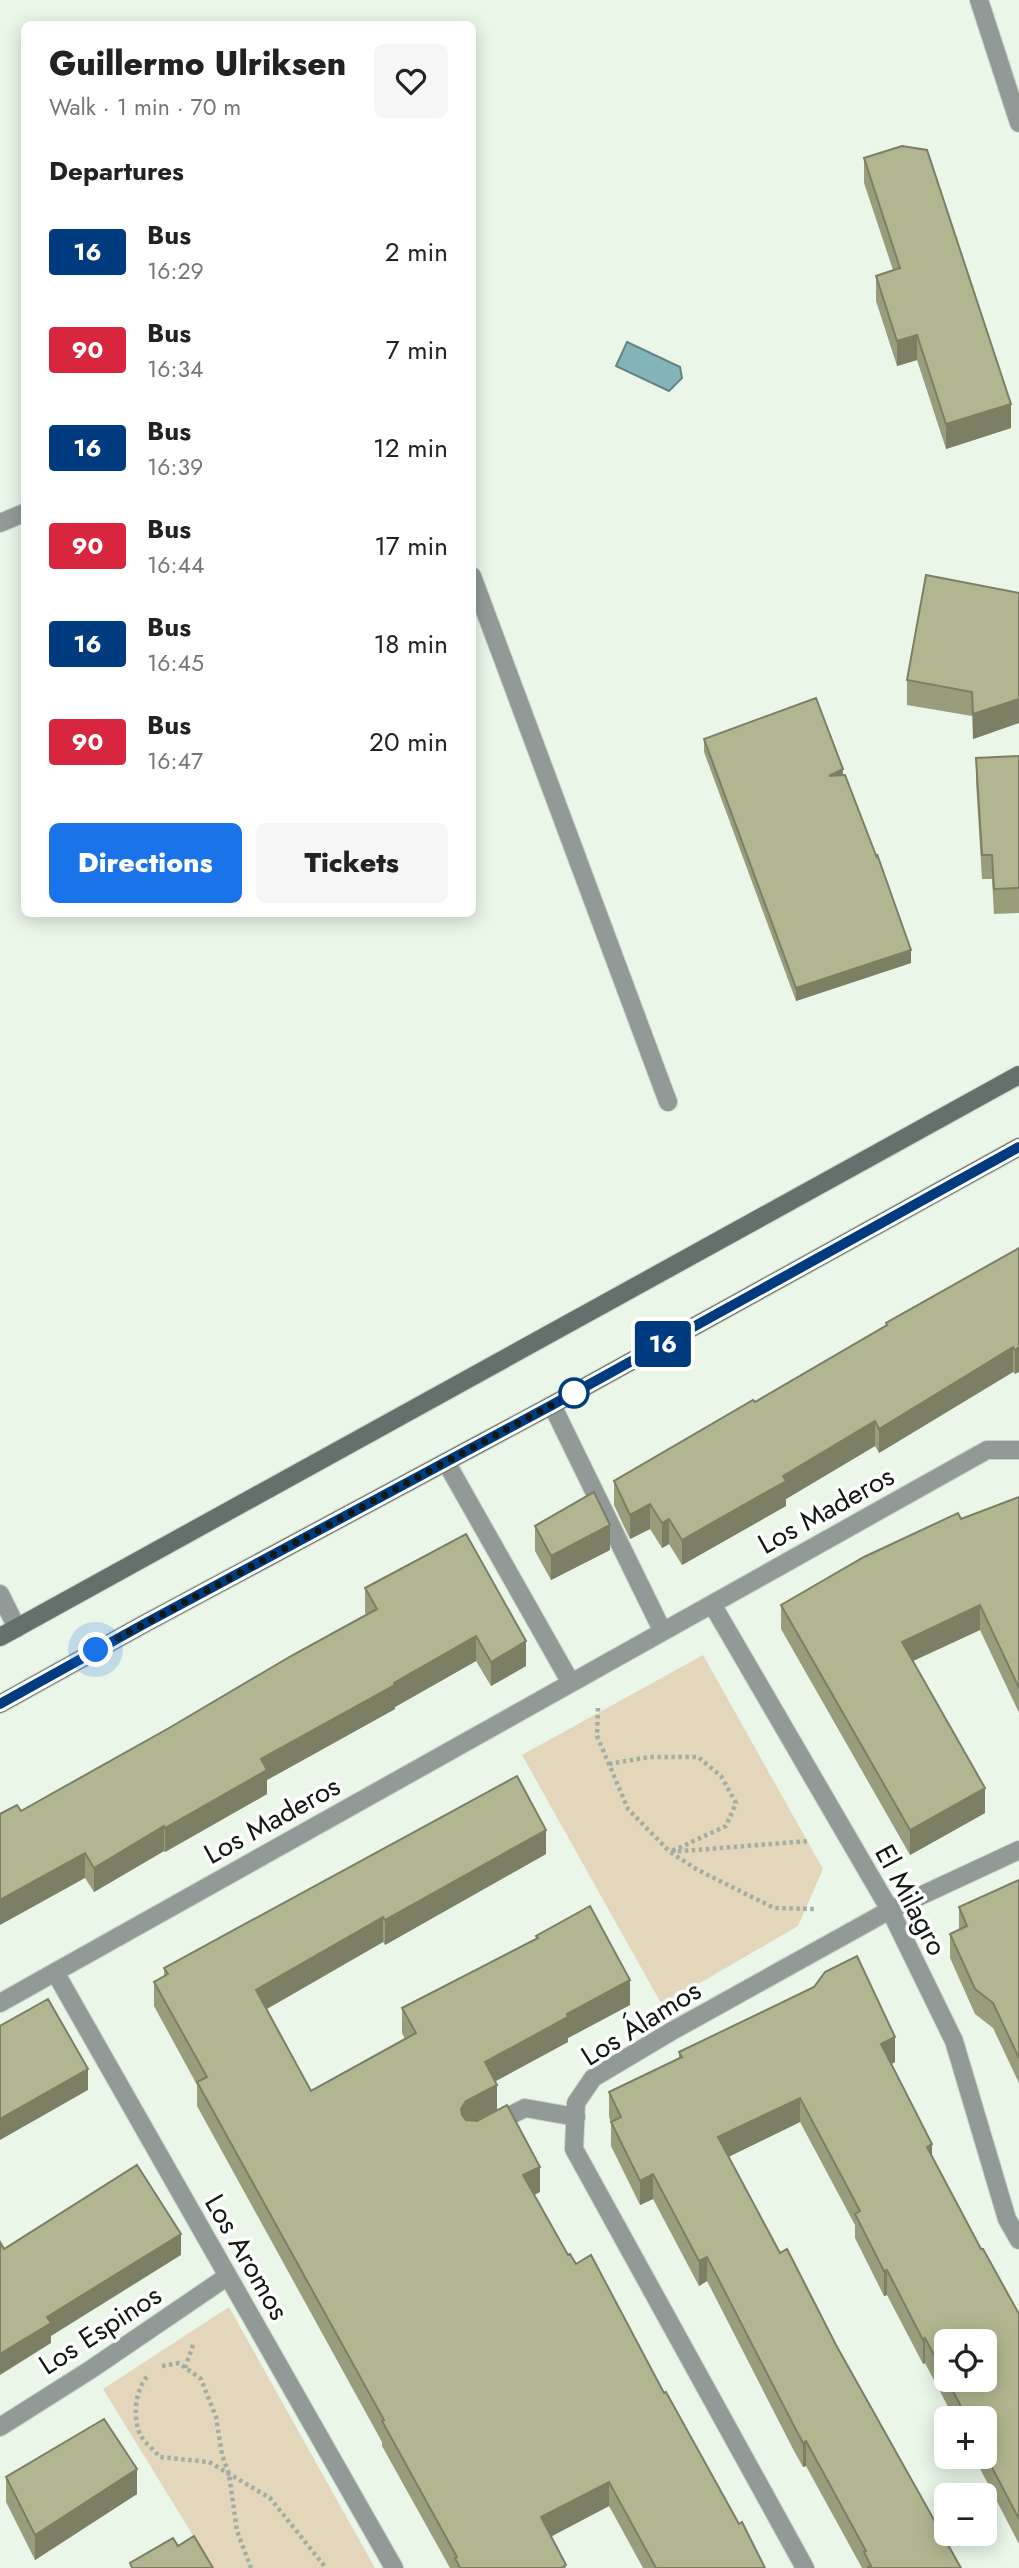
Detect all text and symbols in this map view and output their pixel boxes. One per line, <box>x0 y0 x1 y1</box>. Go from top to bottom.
text: Guillermo Ulriksen <box>49 40 346 87</box>
button: heart <box>374 44 448 118</box>
text: Walk · 1 min · 70 m <box>49 90 241 124</box>
text: Departures <box>49 152 184 190</box>
text: Bus <box>147 216 191 254</box>
text: 2 min <box>385 233 448 271</box>
text: 16 <box>73 234 102 269</box>
text: 16:29 <box>147 254 204 288</box>
text: Bus <box>147 314 191 352</box>
text: 7 min <box>386 331 448 369</box>
text: 90 <box>72 332 103 367</box>
text: 16:34 <box>147 352 203 386</box>
text: Bus <box>147 412 191 450</box>
text: 12 min <box>373 429 448 467</box>
text: 16 <box>73 430 102 465</box>
text: 16:39 <box>147 450 203 484</box>
text: Bus <box>147 510 191 548</box>
text: 17 min <box>374 527 448 565</box>
text: 90 <box>72 528 103 563</box>
text: 16:44 <box>147 548 204 582</box>
text: Bus <box>147 608 191 646</box>
text: 18 min <box>374 625 448 663</box>
text: 16 <box>73 626 102 661</box>
text: 16:45 <box>147 646 204 680</box>
text: Bus <box>147 706 191 744</box>
text: 20 min <box>369 723 448 761</box>
text: 90 <box>72 724 103 759</box>
text: 16:47 <box>147 744 203 778</box>
button: Directions <box>49 823 242 903</box>
button: Tickets <box>256 823 448 903</box>
line badge: 16 <box>632 1321 694 1367</box>
text: 16 <box>649 1326 677 1361</box>
unlabelled marker <box>559 1378 589 1408</box>
street label: Los Maderos <box>751 1456 901 1564</box>
your location <box>78 1632 113 1667</box>
street label: Los Maderos <box>197 1766 347 1874</box>
street label: El Milagro <box>865 1837 957 1963</box>
street label: Los Álamos <box>573 1970 709 2076</box>
street label: Los Aromos <box>195 2187 299 2327</box>
street label: Los Espinos <box>31 2275 169 2385</box>
map controls <box>934 2329 997 2546</box>
button: locate <box>934 2329 997 2392</box>
button: + <box>934 2406 997 2469</box>
button: − <box>934 2483 997 2546</box>

